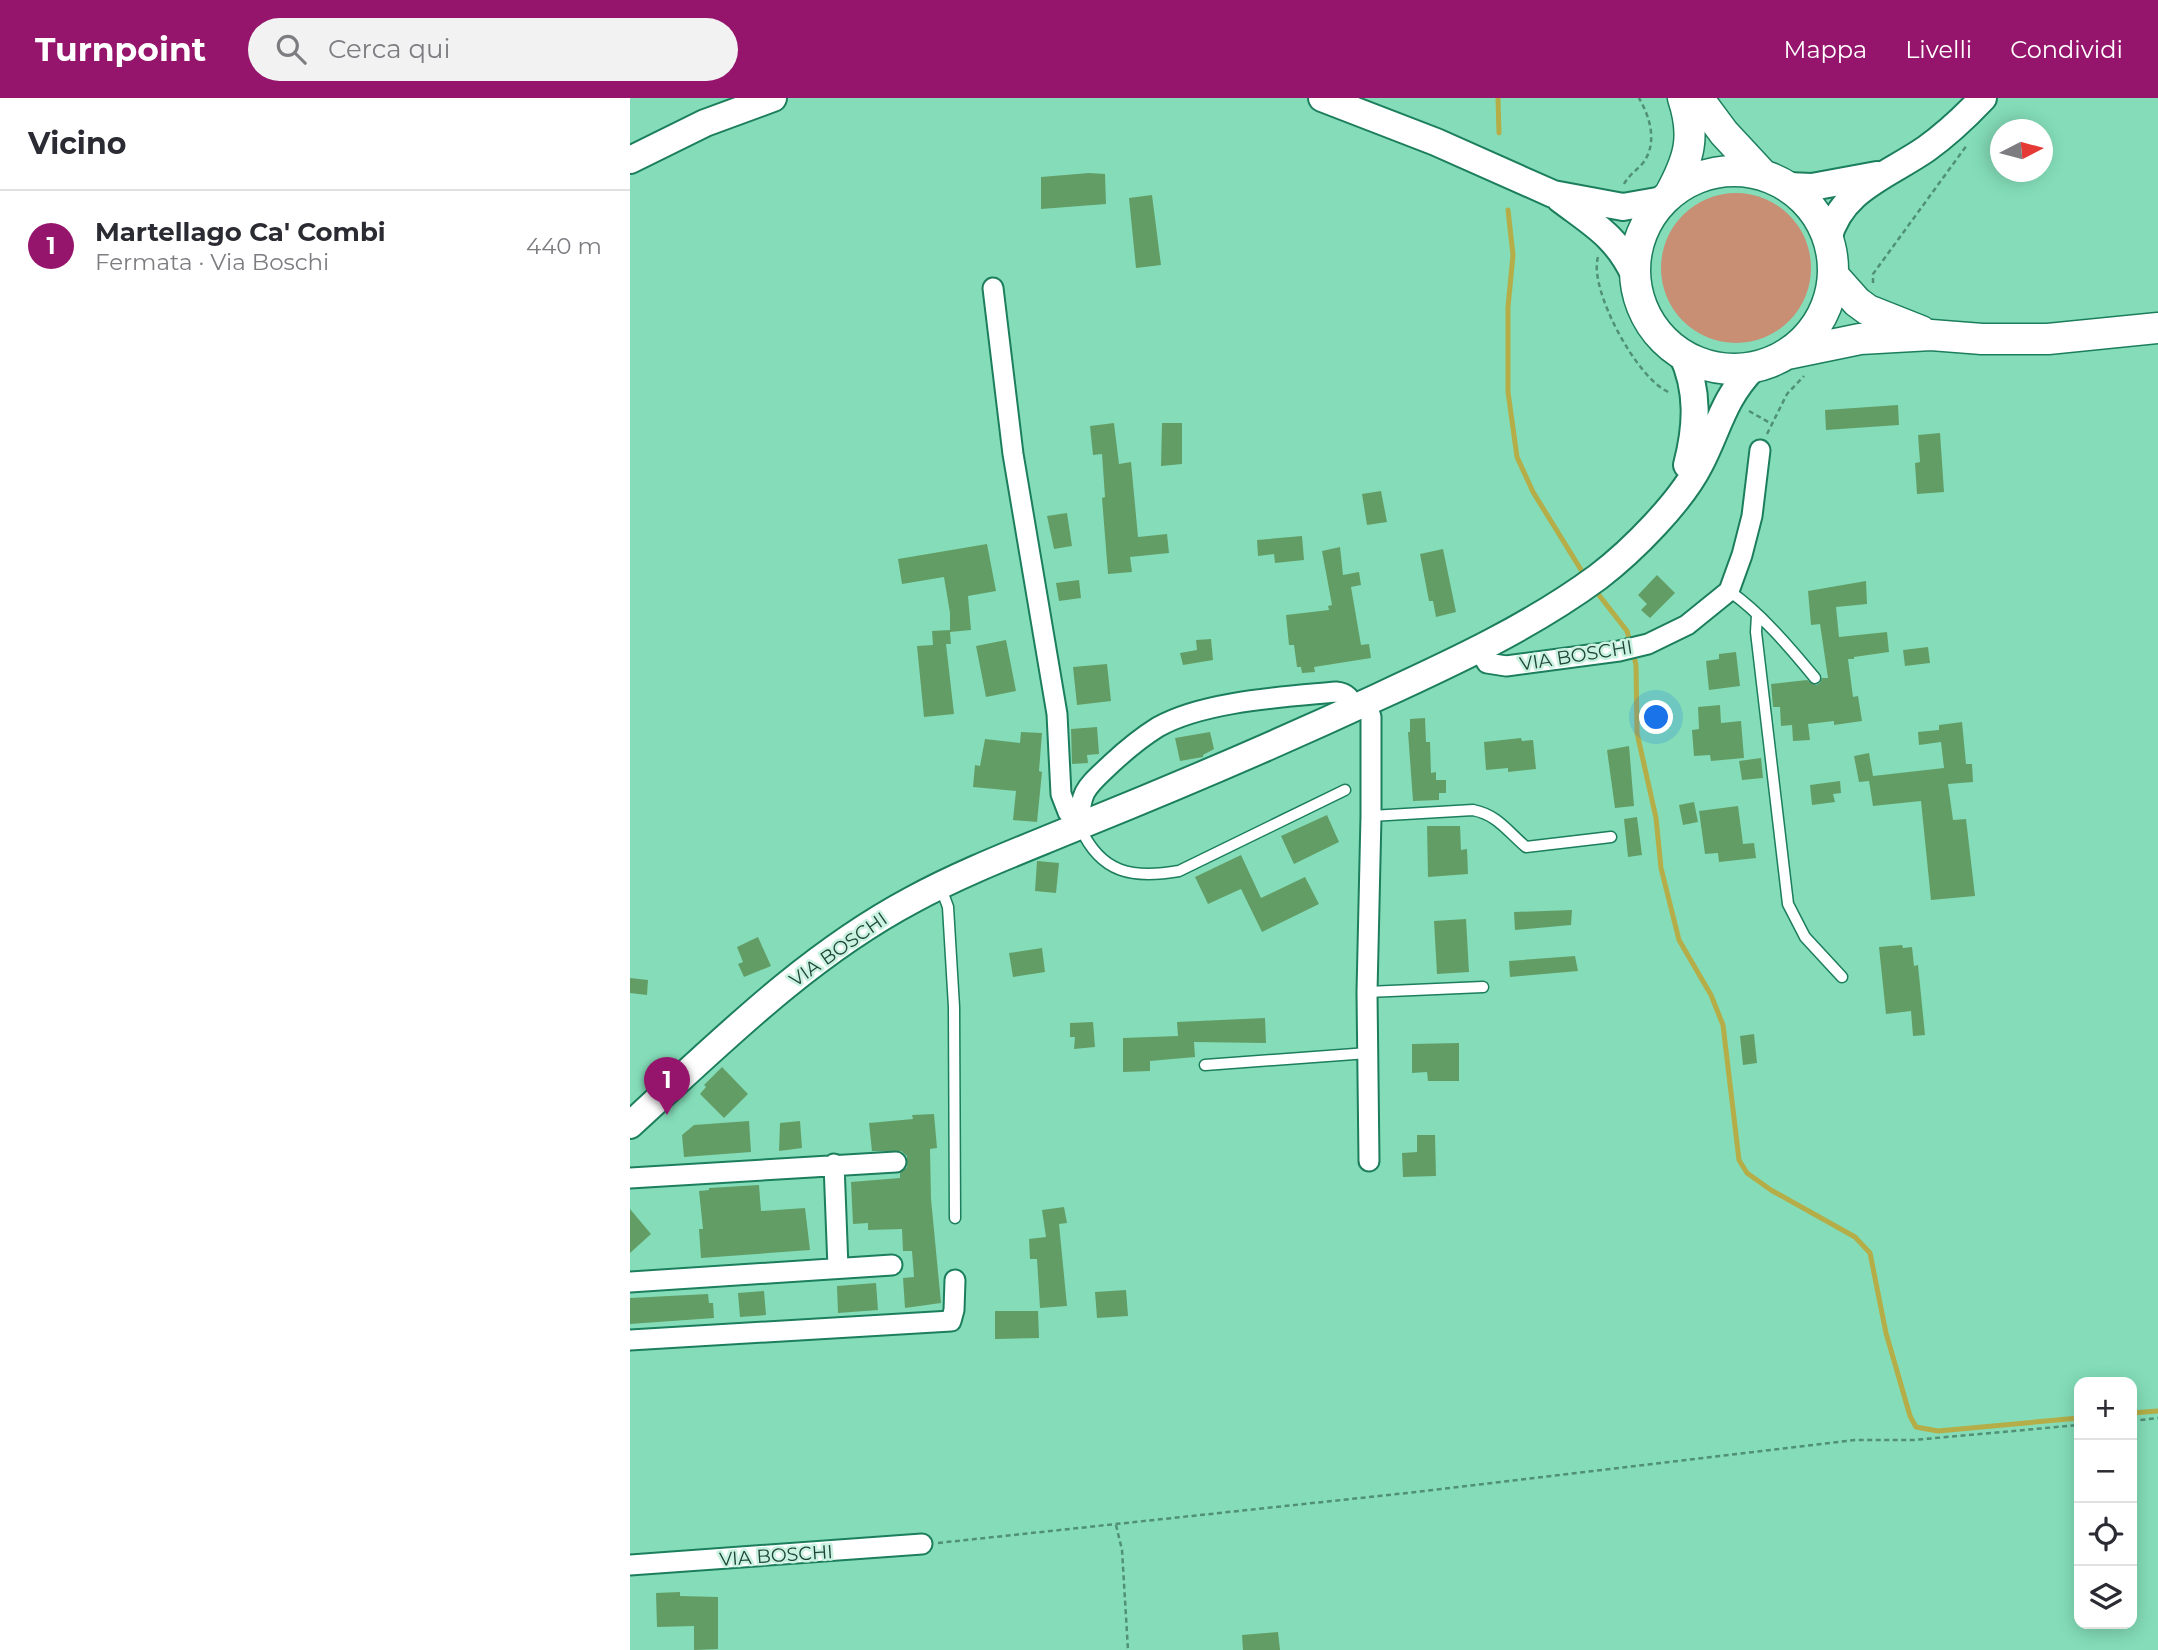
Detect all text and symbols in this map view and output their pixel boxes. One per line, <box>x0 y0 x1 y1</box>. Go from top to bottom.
search box <box>248 18 738 81</box>
text: Turnpoint <box>35 29 206 69</box>
icon: search <box>272 30 310 68</box>
text: Cerca qui <box>328 33 451 65</box>
text: Mappa <box>1784 35 1867 64</box>
text: Livelli <box>1905 35 1972 64</box>
text: Condividi <box>2010 35 2123 64</box>
north arrow <box>1990 119 2053 182</box>
text: Vicino <box>28 125 126 162</box>
text: Martellago Ca' Combi <box>95 216 386 248</box>
text: 1 <box>46 232 56 260</box>
text: 440 m <box>526 232 602 260</box>
text: Fermata · Via Boschi <box>95 248 329 276</box>
street label: VIA BOSCHI <box>1518 635 1634 676</box>
your location <box>1639 700 1673 734</box>
street label: VIA BOSCHI <box>785 907 892 992</box>
pin: 1 <box>644 1057 690 1115</box>
map controls <box>2074 1377 2137 1629</box>
button: + <box>2074 1377 2137 1440</box>
button: − <box>2074 1440 2137 1503</box>
button: locate <box>2074 1503 2137 1566</box>
street label: VIA BOSCHI <box>718 1540 834 1571</box>
button: layers <box>2074 1566 2137 1629</box>

